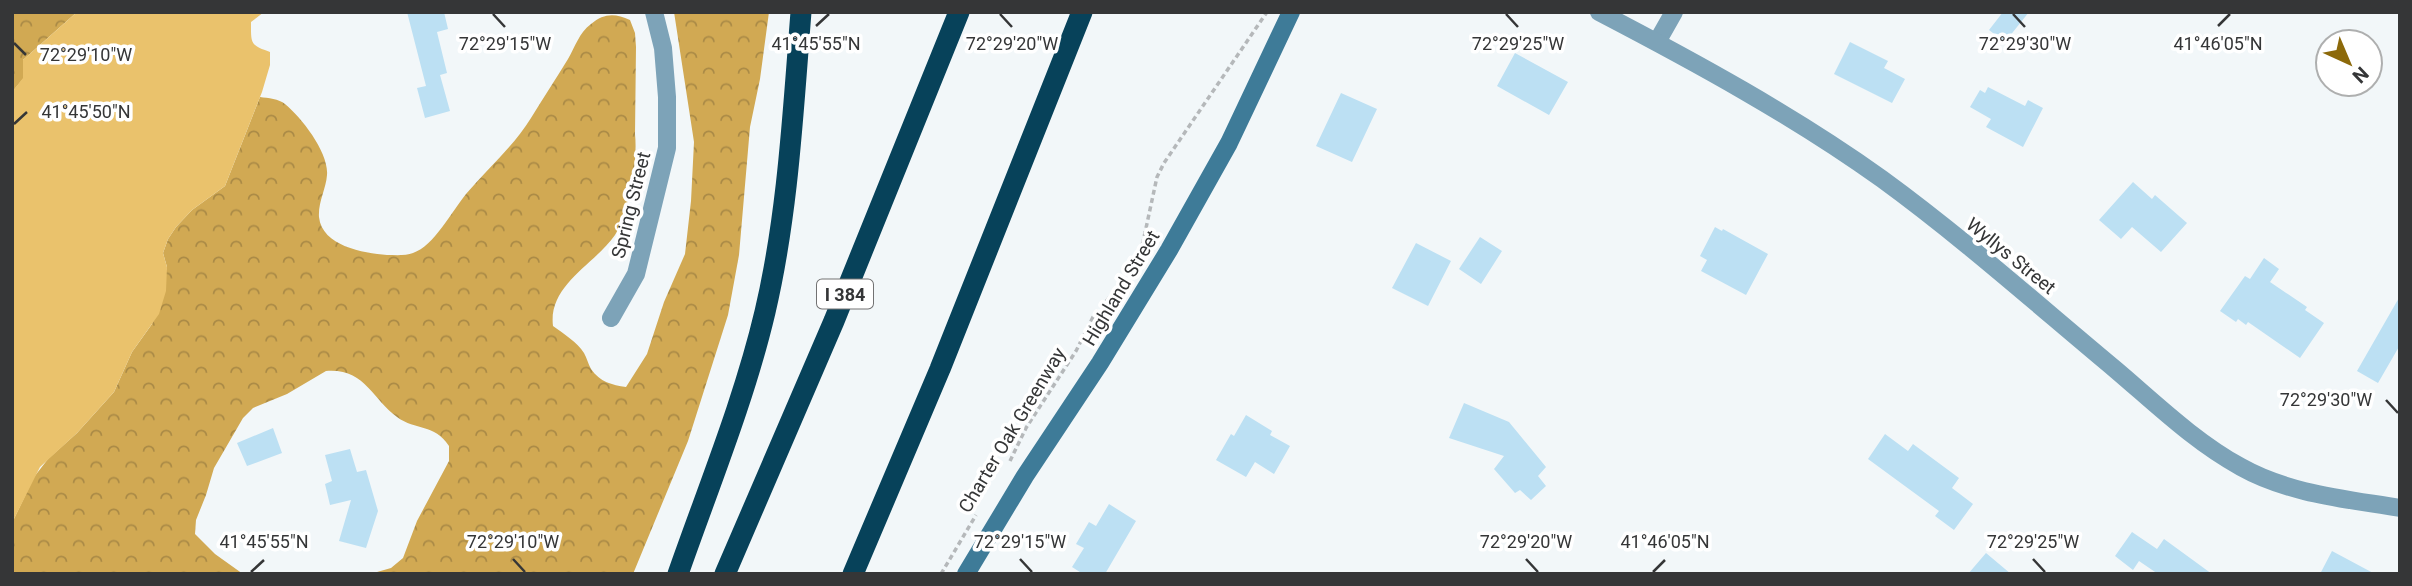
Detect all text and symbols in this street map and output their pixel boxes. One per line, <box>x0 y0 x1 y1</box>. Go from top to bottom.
north arrow <box>2314 28 2384 98</box>
text: 72°29'15"W <box>459 33 551 54</box>
text: 41°45'55"N <box>771 33 861 54</box>
text: 72°29'20"W <box>966 33 1058 54</box>
text: 72°29'25"W <box>1472 33 1564 54</box>
text: 72°29'30"W <box>1979 33 2071 54</box>
text: 41°46'05"N <box>2173 33 2263 54</box>
text: 72°29'10"W <box>40 44 132 65</box>
text: N <box>2348 62 2373 88</box>
text: 41°45'50"N <box>41 101 131 122</box>
street label: Spring Street <box>607 149 655 261</box>
street label: Wyllys Street <box>1962 213 2060 299</box>
street label: Highland Street <box>1078 226 1164 350</box>
road number: I 384 <box>817 280 873 308</box>
street label: Charter Oak Greenway <box>954 343 1070 517</box>
text: 72°29'30"W <box>2280 389 2372 410</box>
text: 41°45'55"N <box>219 531 309 552</box>
text: 72°29'10"W <box>467 531 559 552</box>
text: 72°29'15"W <box>974 531 1066 552</box>
text: 72°29'20"W <box>1480 531 1572 552</box>
text: 41°46'05"N <box>1620 531 1710 552</box>
text: 72°29'25"W <box>1987 531 2079 552</box>

